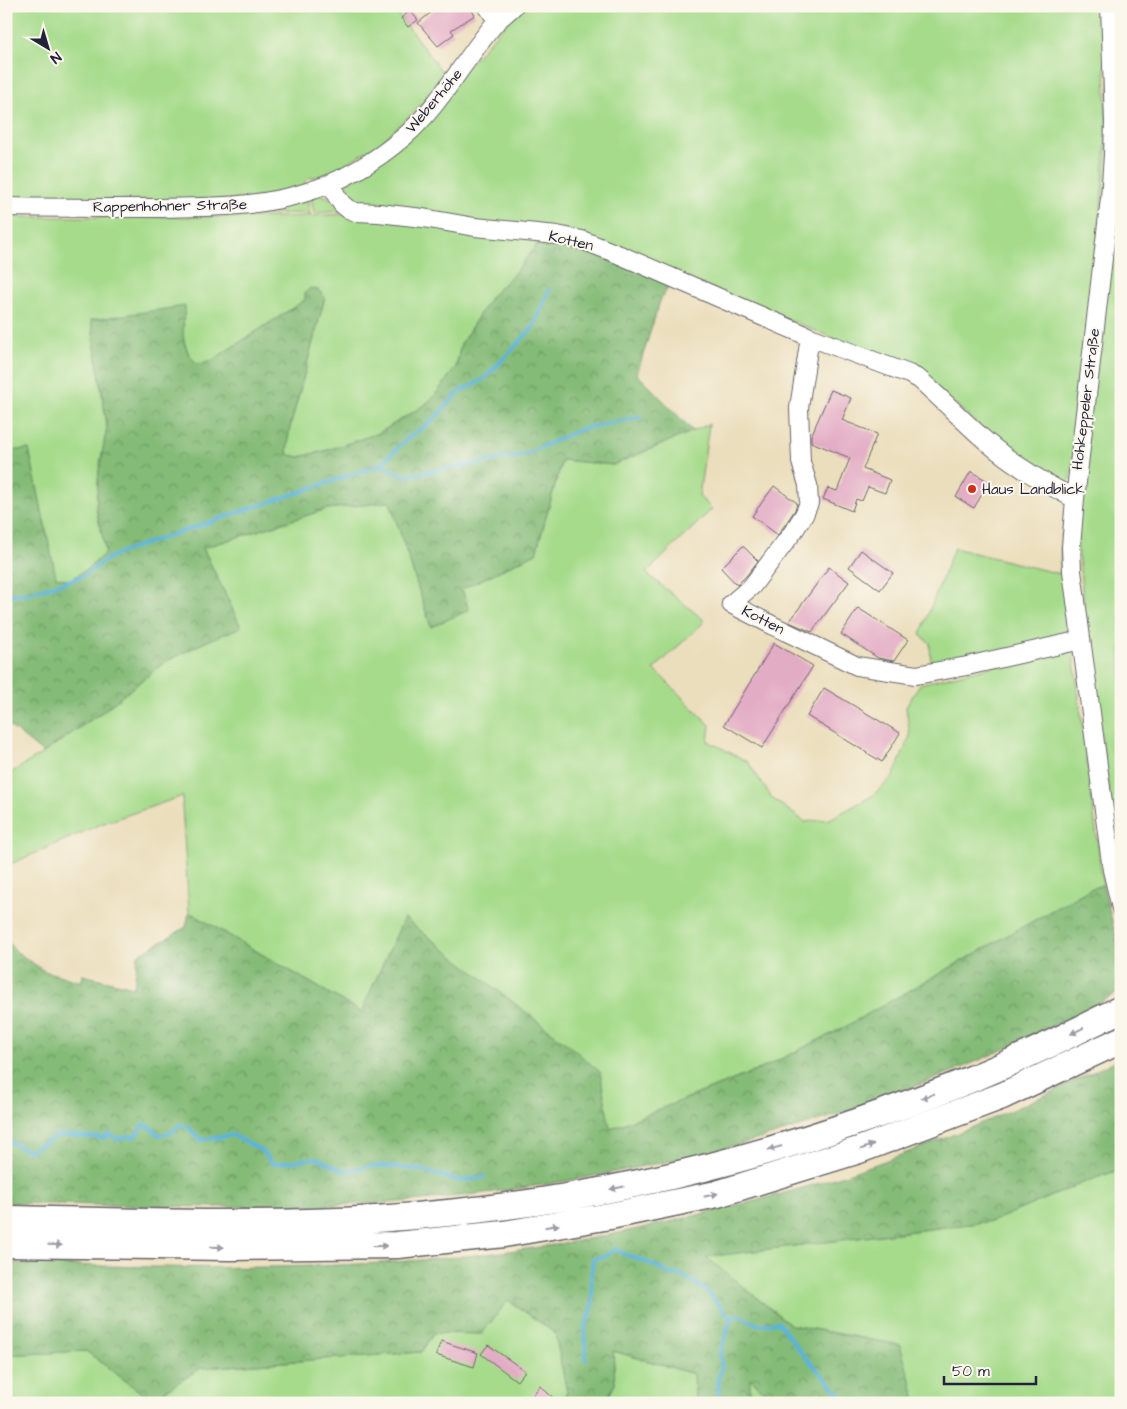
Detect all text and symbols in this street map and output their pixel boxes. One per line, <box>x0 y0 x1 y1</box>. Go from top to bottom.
north arrow <box>22 22 72 72</box>
text: N <box>46 47 65 68</box>
street label: Weberhöhe <box>401 64 467 138</box>
street label: Rappenhohner Straße <box>93 194 247 218</box>
street label: Kotten <box>547 226 596 256</box>
street label: Hohkeppeler Straße <box>1067 327 1105 471</box>
place label: Haus Landblick <box>982 479 1085 500</box>
marker: Haus Landblick <box>966 483 978 495</box>
street label: Kotten <box>738 600 788 640</box>
one-way arrow <box>1070 1027 1084 1035</box>
one-way arrow <box>921 1093 936 1100</box>
one-way arrow <box>859 1143 874 1150</box>
one-way arrow <box>767 1144 782 1152</box>
one-way arrow <box>609 1184 625 1192</box>
one-way arrow <box>704 1191 719 1199</box>
one-way arrow <box>544 1222 560 1230</box>
one-way arrow <box>47 1241 63 1249</box>
one-way arrow <box>372 1241 388 1249</box>
one-way arrow <box>210 1243 226 1251</box>
scale bar <box>944 1354 1037 1386</box>
text: 50 m <box>952 1361 990 1382</box>

